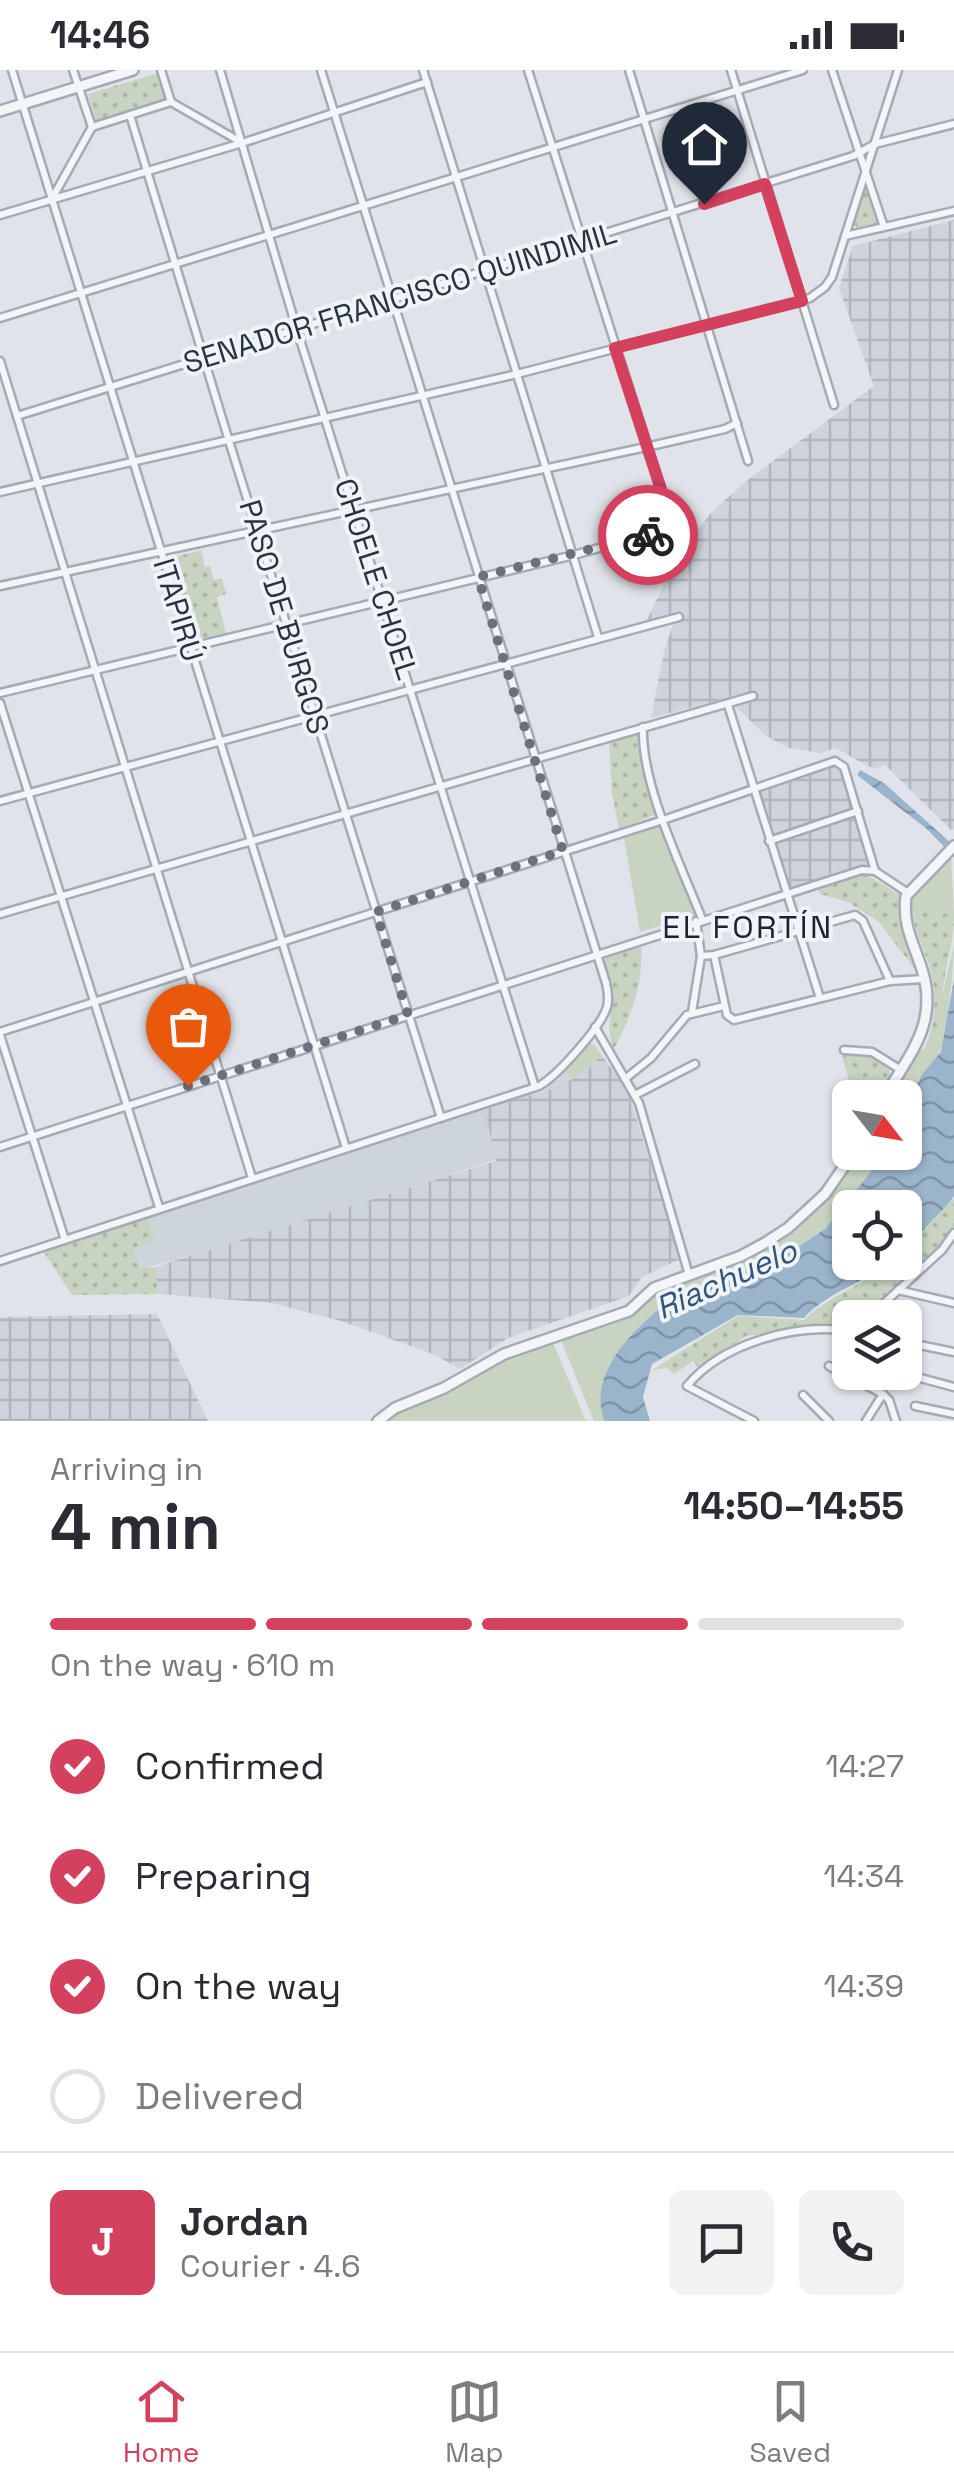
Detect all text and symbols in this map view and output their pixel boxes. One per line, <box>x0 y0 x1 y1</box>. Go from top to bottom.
text: 14:46 <box>50 11 150 59</box>
pin <box>662 102 747 205</box>
icon: home <box>677 117 732 172</box>
street label: SENADOR FRANCISCO QUINDIMIL <box>179 213 621 382</box>
street label: CHOELE CHOEL <box>326 473 427 684</box>
courier <box>598 485 698 585</box>
street label: PASO DE BURGOS <box>230 495 339 739</box>
icon: bike <box>621 508 676 563</box>
street label: ITAPIRÚ <box>144 554 213 666</box>
district label: EL FORTÍN <box>662 907 834 947</box>
pin <box>146 984 231 1087</box>
icon: bag <box>161 999 216 1054</box>
north arrow <box>832 1080 922 1170</box>
map controls <box>832 1080 922 1390</box>
button: locate <box>832 1190 922 1280</box>
water label: Riachuelo <box>649 1230 804 1328</box>
button: layers <box>832 1300 922 1390</box>
text: Arriving in <box>50 1449 203 1489</box>
text: 14:50–14:55 <box>683 1482 904 1530</box>
text: 4 min <box>50 1485 221 1568</box>
text: On the way · 610 m <box>50 1645 335 1685</box>
icon: check <box>50 1739 105 1794</box>
text: Confirmed <box>135 1742 325 1790</box>
text: 14:27 <box>825 1746 904 1786</box>
icon: check <box>50 1849 105 1904</box>
text: Preparing <box>135 1852 312 1900</box>
text: 14:34 <box>823 1856 904 1896</box>
icon: check <box>50 1959 105 2014</box>
text: On the way <box>135 1962 341 2010</box>
text: 14:39 <box>824 1966 904 2006</box>
text: Delivered <box>135 2072 304 2120</box>
button: chat <box>669 2190 774 2295</box>
button: phone <box>799 2190 904 2295</box>
text: Jordan <box>180 2198 309 2246</box>
text: J <box>91 2218 114 2266</box>
text: Courier · 4.6 <box>180 2246 361 2286</box>
tab: Home <box>123 2374 199 2470</box>
tab: Map <box>445 2374 504 2470</box>
tab: Saved <box>749 2374 831 2470</box>

